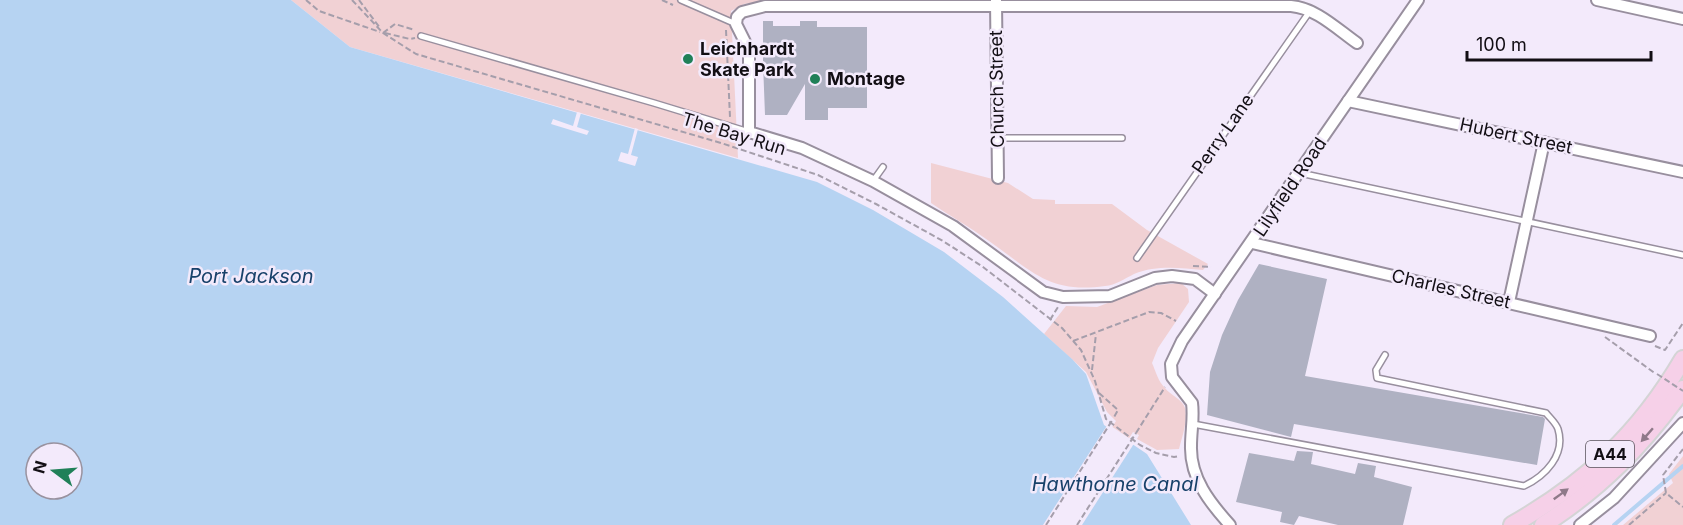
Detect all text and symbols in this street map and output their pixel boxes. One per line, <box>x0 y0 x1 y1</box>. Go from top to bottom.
scale bar <box>1467 24 1652 62</box>
street label: Church Street <box>985 30 1008 148</box>
text: 100 m <box>1476 34 1527 55</box>
place label: Leichhardt Skate Park <box>700 38 795 80</box>
marker: Leichhardt Skate Park <box>681 52 695 66</box>
place label: Montage <box>827 68 906 89</box>
marker: Montage <box>808 72 822 86</box>
street label: Perry Lane <box>1187 90 1258 178</box>
street label: The Bay Run <box>680 108 789 159</box>
street label: Hubert Street <box>1458 113 1574 158</box>
street label: Lilyfield Road <box>1249 133 1330 240</box>
water label: Port Jackson <box>188 264 314 288</box>
street label: Charles Street <box>1390 265 1513 312</box>
one-way arrow <box>1641 428 1654 443</box>
north arrow <box>24 441 84 501</box>
road number: A44 <box>1586 441 1634 467</box>
text: N <box>28 458 51 475</box>
water label: Hawthorne Canal <box>1032 472 1198 496</box>
one-way arrow <box>1553 488 1569 500</box>

